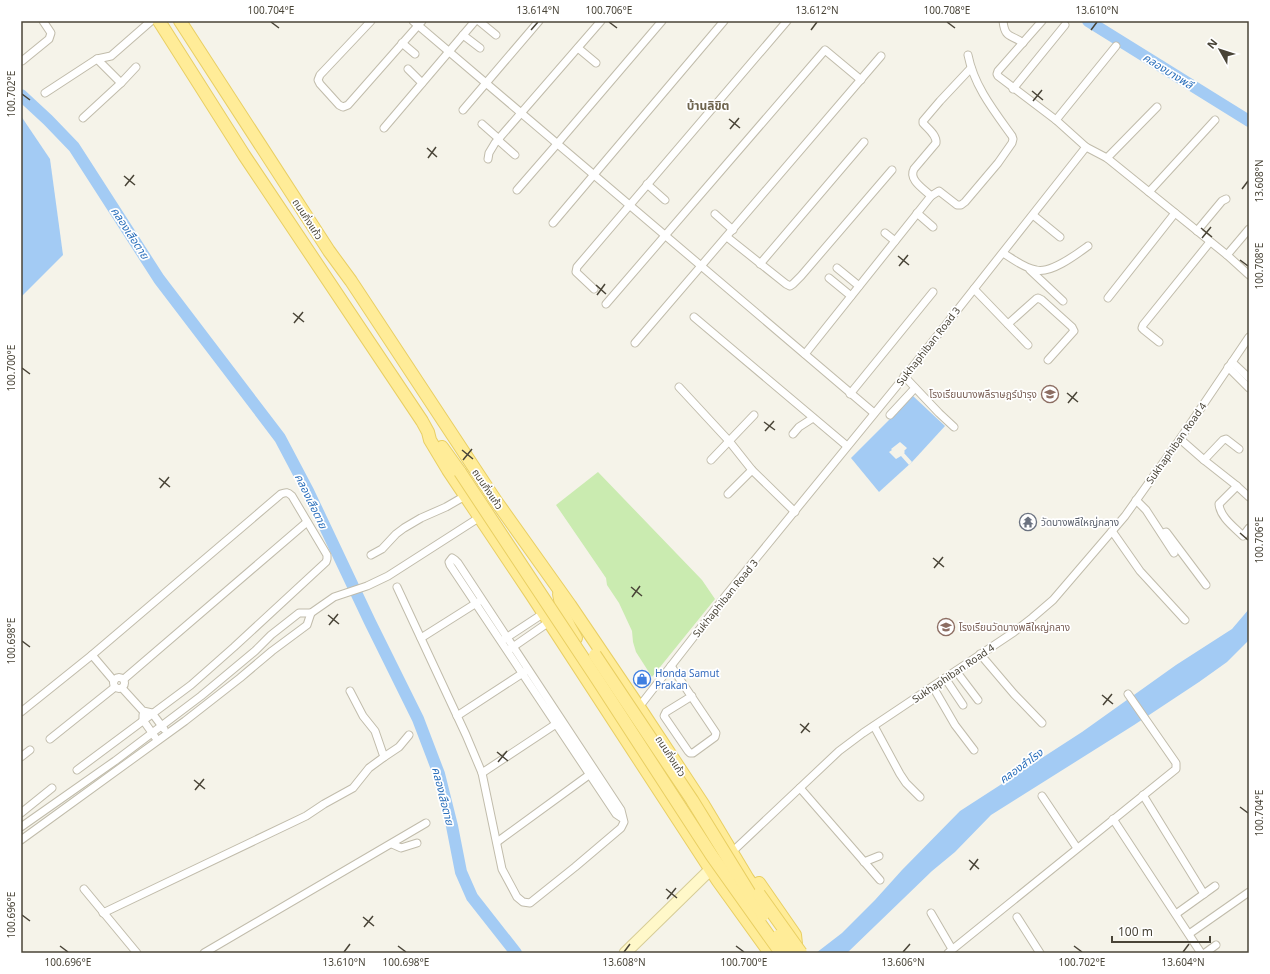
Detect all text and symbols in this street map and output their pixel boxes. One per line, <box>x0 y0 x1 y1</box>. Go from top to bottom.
text: 100.704°E <box>248 3 294 17</box>
text: 13.614°N <box>516 3 560 17</box>
text: 100.706°E <box>586 3 632 17</box>
text: 13.612°N <box>795 3 839 17</box>
text: 100.708°E <box>924 3 970 17</box>
text: 13.610°N <box>1075 3 1119 17</box>
north arrow <box>1200 30 1240 70</box>
text: N <box>1203 35 1220 52</box>
water label: คลองบางพลี <box>1140 49 1198 93</box>
text: 100.702°E <box>4 71 18 117</box>
district label: บ้านลิขิต <box>687 97 730 114</box>
text: 13.608°N <box>1252 159 1266 203</box>
street label: ถนนกิ่งแก้ว <box>290 196 327 242</box>
water label: คลองเสือตาย <box>108 204 154 263</box>
text: 100.708°E <box>1252 243 1266 289</box>
street label: Sukhaphiban Road 3 <box>893 303 963 388</box>
text: 100.700°E <box>4 345 18 391</box>
school or university icon: โรงเรียนบางพลีราษฎร์บำรุง <box>1040 384 1060 404</box>
place label: โรงเรียนบางพลีราษฎร์บำรุง <box>929 387 1037 401</box>
street label: Sukhaphiban Road 4 <box>1143 399 1210 487</box>
street label: ถนนกิ่งแก้ว <box>469 466 507 512</box>
water label: คลองเสือตาย <box>292 471 332 532</box>
temple icon: วัดบางพลีใหญ่กลาง <box>1018 512 1038 532</box>
place label: วัดบางพลีใหญ่กลาง <box>1041 515 1119 529</box>
text: 100.706°E <box>1252 517 1266 563</box>
street label: Sukhaphiban Road 3 <box>689 556 761 640</box>
school or university icon: โรงเรียนวัดบางพลีใหญ่กลาง <box>936 617 956 637</box>
text: 100.698°E <box>4 618 18 664</box>
place label: โรงเรียนวัดบางพลีใหญ่กลาง <box>959 620 1070 634</box>
street label: Sukhaphiban Road 4 <box>909 640 997 706</box>
place label: Honda Samut Prakan <box>655 666 720 692</box>
shop icon: Honda Samut Prakan <box>632 669 652 689</box>
street label: ถนนกิ่งแก้ว <box>653 733 690 779</box>
water label: คลองสำโรง <box>996 744 1046 787</box>
water label: คลองเสือตาย <box>429 765 458 828</box>
text: 100.704°E <box>1252 790 1266 836</box>
text: 100.696°E <box>4 892 18 938</box>
scale bar <box>1112 918 1210 944</box>
text: 100 m <box>1118 923 1153 940</box>
text: 100.696°E <box>45 955 91 969</box>
text: 13.610°N <box>322 955 366 969</box>
text: 100.698°E <box>383 955 429 969</box>
text: 13.608°N <box>602 955 646 969</box>
text: 100.700°E <box>721 955 767 969</box>
text: 13.606°N <box>881 955 925 969</box>
text: 100.702°E <box>1059 955 1105 969</box>
text: 13.604°N <box>1161 955 1205 969</box>

